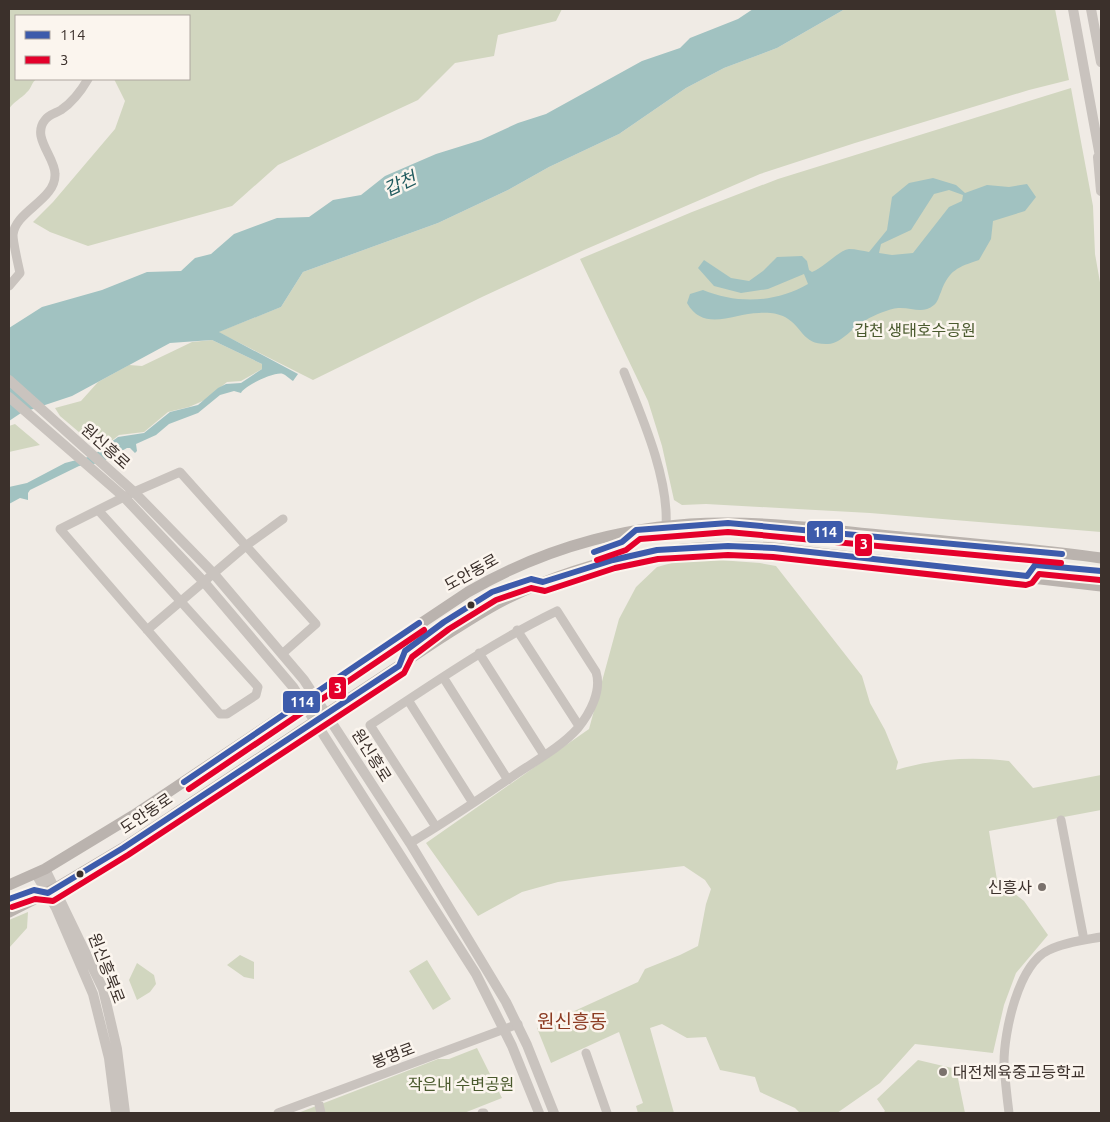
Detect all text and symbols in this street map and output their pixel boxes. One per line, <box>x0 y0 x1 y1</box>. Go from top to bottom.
legend <box>15 15 190 80</box>
text: 114 <box>60 26 85 43</box>
text: 3 <box>60 51 68 68</box>
water label: 갑천 <box>380 166 421 199</box>
park label: 갑천 생태호수공원 <box>854 321 976 339</box>
street label: 원신흥로 <box>78 420 134 473</box>
line badge: 114 <box>806 520 844 544</box>
text: 114 <box>813 524 837 540</box>
line badge: 3 <box>854 533 873 557</box>
text: 3 <box>860 536 868 552</box>
street label: 도안동로 <box>441 550 501 594</box>
unlabelled marker <box>466 600 476 610</box>
line badge: 3 <box>328 676 347 700</box>
text: 3 <box>334 680 342 696</box>
line badge: 114 <box>282 690 321 714</box>
text: 114 <box>290 694 314 710</box>
street label: 원신흥로 <box>349 725 395 785</box>
street label: 도안동로 <box>117 789 176 837</box>
unlabelled marker <box>75 869 85 879</box>
place label: 신흥사 <box>988 878 1032 896</box>
marker: 신흥사 <box>1036 881 1048 893</box>
street label: 원신흥북로 <box>85 930 129 1006</box>
district label: 원신흥동 <box>537 1010 607 1032</box>
street label: 봉명로 <box>369 1039 417 1071</box>
place label: 대전체육중고등학교 <box>953 1063 1085 1081</box>
marker: 대전체육중고등학교 <box>937 1066 949 1078</box>
park label: 작은내 수변공원 <box>408 1075 514 1093</box>

